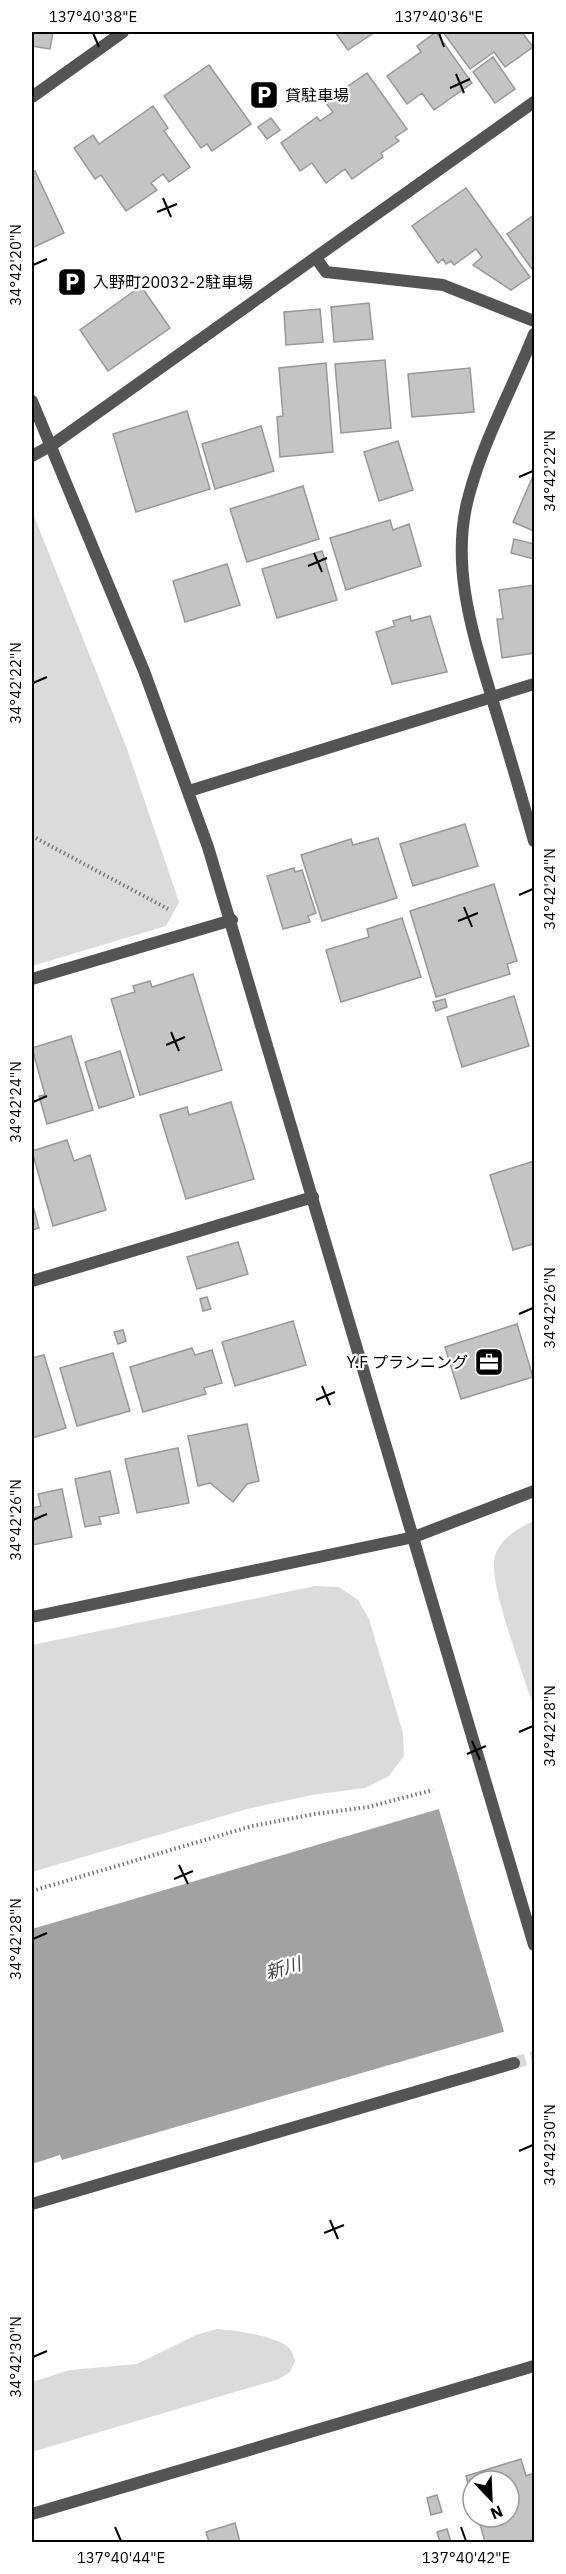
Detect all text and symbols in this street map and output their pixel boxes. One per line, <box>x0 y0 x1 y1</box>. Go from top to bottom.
text: 137°40'38"E <box>49 7 137 26</box>
text: 137°40'36"E <box>395 7 483 26</box>
parking icon: 貸駐車場 <box>248 79 280 111</box>
place label: 貸駐車場 <box>285 85 349 105</box>
text: 34°42'20"N <box>6 224 25 306</box>
parking icon: 入野町20032-2駐車場 <box>56 266 88 298</box>
place label: 入野町20032-2駐車場 <box>93 272 253 292</box>
text: 34°42'22"N <box>540 430 559 512</box>
text: 34°42'22"N <box>6 642 25 724</box>
text: 34°42'24"N <box>540 848 559 930</box>
text: 34°42'24"N <box>6 1061 25 1143</box>
text: 34°42'26"N <box>540 1267 559 1349</box>
office icon: Y.F プランニング <box>473 1346 505 1378</box>
place label: Y.F プランニング <box>346 1352 468 1372</box>
text: 34°42'26"N <box>6 1479 25 1561</box>
text: 34°42'28"N <box>540 1685 559 1767</box>
text: 34°42'28"N <box>6 1898 25 1980</box>
water label: 新川 <box>263 1951 305 1984</box>
text: 34°42'30"N <box>540 2104 559 2186</box>
text: 34°42'30"N <box>6 2316 25 2398</box>
north arrow <box>461 2469 521 2529</box>
text: N <box>488 2501 506 2524</box>
text: 137°40'44"E <box>77 2548 165 2567</box>
text: 137°40'42"E <box>422 2548 510 2567</box>

